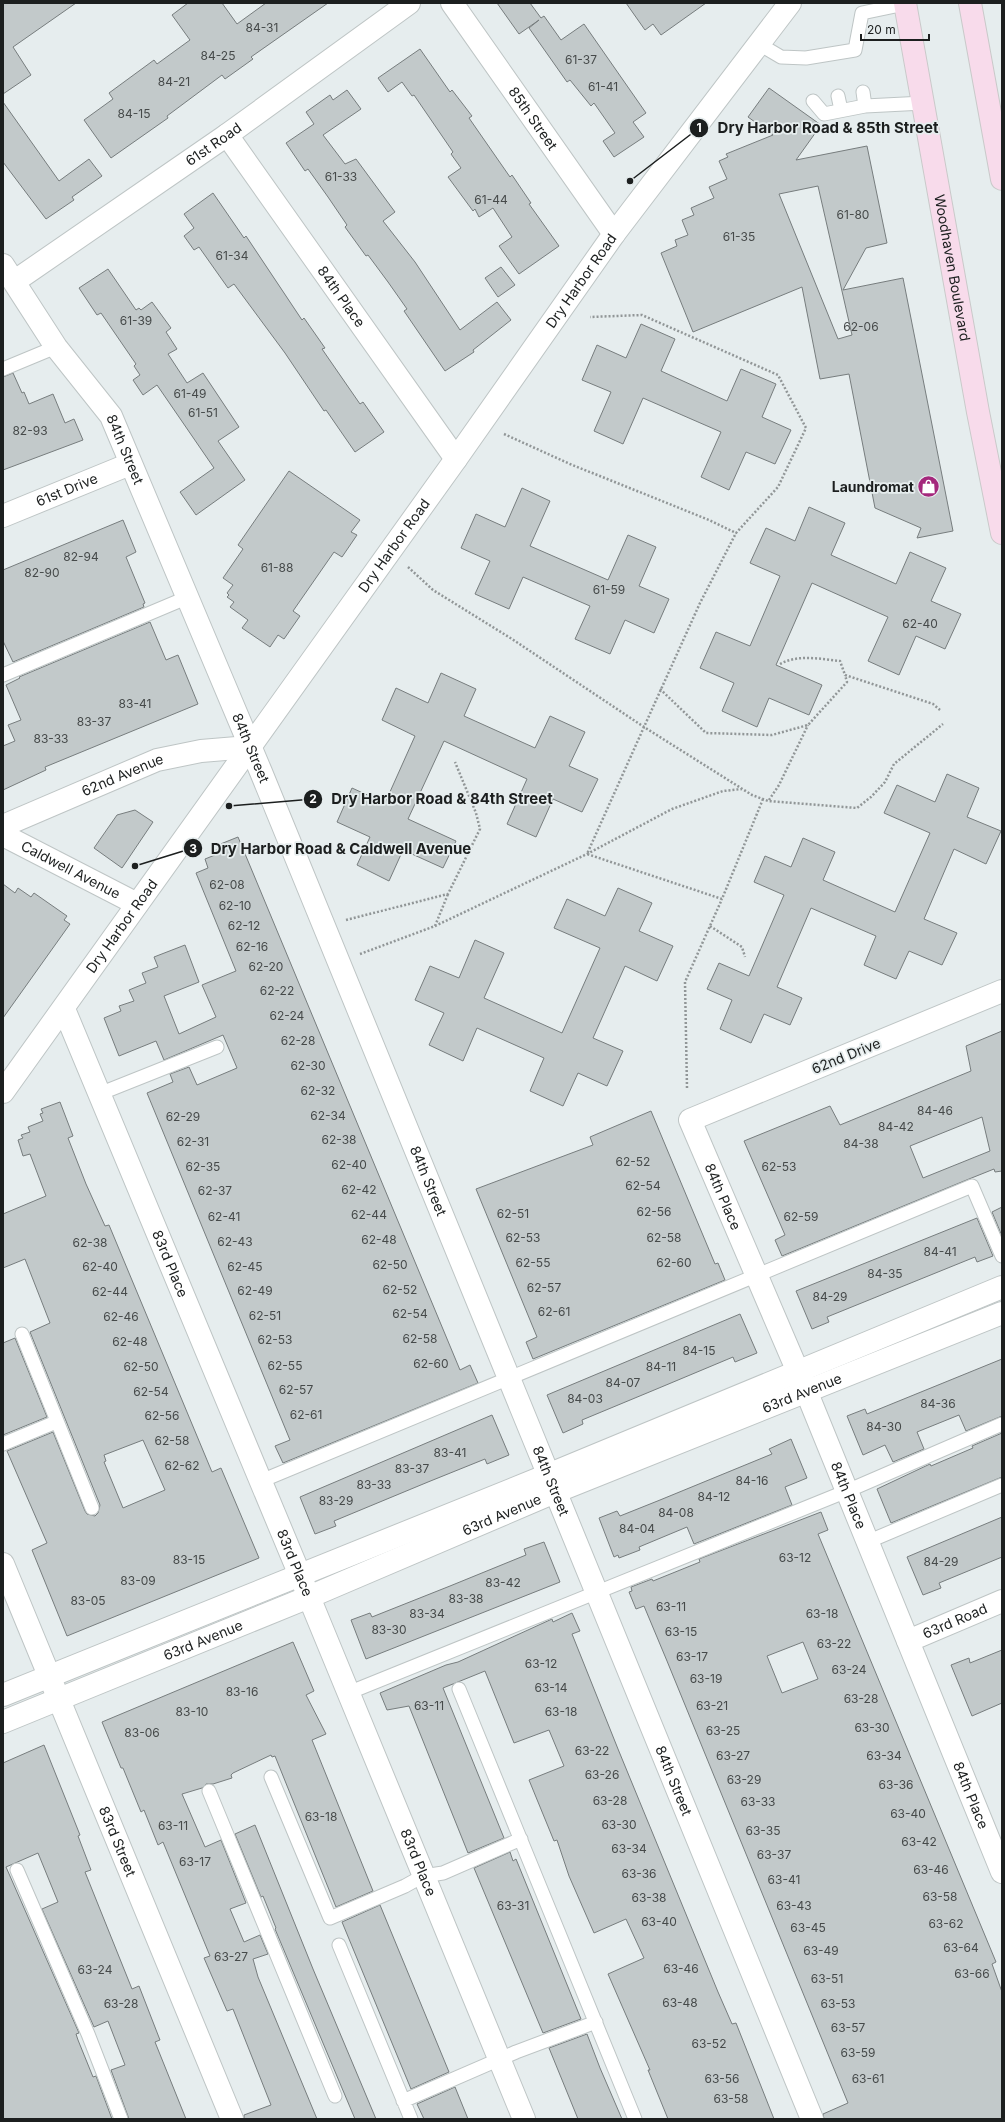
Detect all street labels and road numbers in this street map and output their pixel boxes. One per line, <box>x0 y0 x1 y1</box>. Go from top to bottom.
street label: 85th Street <box>505 83 562 153</box>
street label: 61st Road <box>182 119 244 169</box>
street label: Woodhaven Boulevard <box>931 193 974 343</box>
street label: Dry Harbor Road <box>542 230 620 331</box>
street label: 84th Place <box>314 263 369 330</box>
street label: 84th Street <box>103 412 148 487</box>
street label: 61st Drive <box>33 469 100 510</box>
street label: Dry Harbor Road <box>354 495 433 595</box>
street label: 84th Street <box>229 710 274 785</box>
street label: 62nd Avenue <box>79 750 165 799</box>
street label: Caldwell Avenue <box>18 837 123 902</box>
street label: Dry Harbor Road <box>82 876 161 976</box>
street label: 62nd Drive <box>809 1034 883 1077</box>
street label: 84th Street <box>407 1143 451 1219</box>
street label: 84th Place <box>702 1161 745 1232</box>
street label: 83rd Place <box>149 1227 192 1300</box>
street label: 63rd Avenue <box>760 1369 844 1416</box>
street label: 84th Street <box>530 1443 573 1518</box>
street label: 84th Place <box>828 1459 870 1531</box>
street label: 63rd Avenue <box>459 1490 543 1539</box>
street label: 83rd Place <box>274 1526 317 1599</box>
street label: 63rd Road <box>920 1599 990 1642</box>
street label: 63rd Avenue <box>161 1616 245 1664</box>
street label: 84th Street <box>652 1743 696 1818</box>
street label: 84th Place <box>950 1759 992 1831</box>
street label: 83rd Street <box>96 1803 140 1879</box>
street label: 83rd Place <box>397 1826 440 1898</box>

